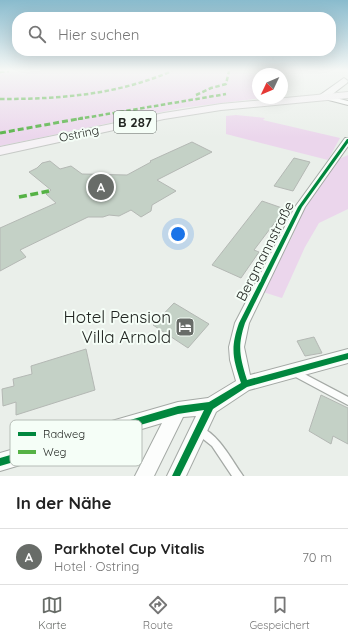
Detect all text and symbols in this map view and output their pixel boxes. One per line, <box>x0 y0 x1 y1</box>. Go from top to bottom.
search box <box>12 12 336 56</box>
icon: search <box>26 23 48 45</box>
text: Hier suchen <box>58 25 139 44</box>
north arrow <box>252 68 288 104</box>
road number: B 287 <box>114 111 156 133</box>
street label: Ostring <box>58 122 100 145</box>
pin: A <box>88 172 114 202</box>
street label: Bergmannstraße <box>232 198 298 304</box>
your location <box>168 224 188 244</box>
place label: Hotel Pension Villa Arnold <box>64 306 171 347</box>
hotel icon: Hotel Pension Villa Arnold <box>174 316 196 338</box>
legend <box>10 420 142 466</box>
text: Radweg <box>43 427 85 441</box>
text: Weg <box>43 445 67 459</box>
text: In der Nähe <box>16 492 112 513</box>
text: Parkhotel Cup Vitalis <box>54 539 205 558</box>
text: A <box>25 549 33 565</box>
text: 70 m <box>302 549 332 565</box>
text: Hotel · Ostring <box>54 558 139 574</box>
tab: Karte <box>38 594 66 632</box>
tab: Route <box>143 594 173 632</box>
tab: Gespeichert <box>249 594 310 632</box>

